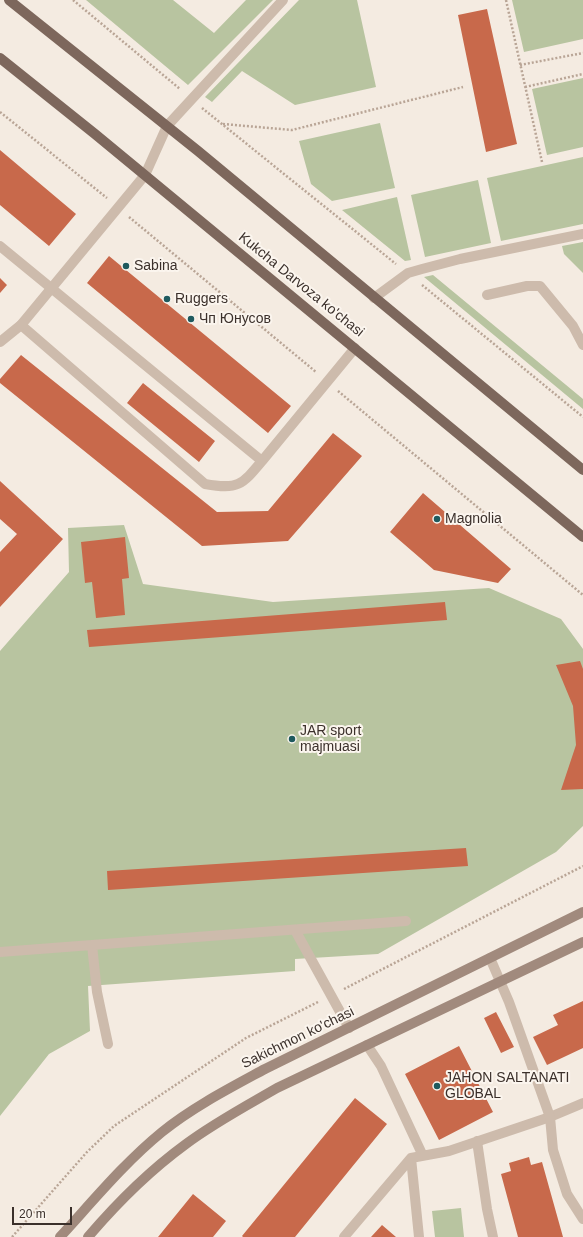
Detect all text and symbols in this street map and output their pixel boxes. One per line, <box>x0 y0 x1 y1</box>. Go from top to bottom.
street label: Kukcha Darvoza ko'chasi <box>235 229 367 341</box>
place label: Sabina <box>134 258 178 274</box>
marker: Sabina <box>121 261 131 271</box>
place label: Ruggers <box>175 291 228 307</box>
marker: Ruggers <box>162 294 172 304</box>
place label: Чп Юнусов <box>199 311 271 327</box>
marker: Чп Юнусов <box>186 314 196 324</box>
place label: Magnolia <box>445 511 502 527</box>
marker: Magnolia <box>432 514 442 524</box>
place label: JAR sport majmuasi <box>300 723 361 756</box>
marker: JAR sport majmuasi <box>287 734 297 744</box>
street label: Sakichmon ko'chasi <box>239 1003 357 1073</box>
place label: JAHON SALTANATI GLOBAL <box>445 1070 569 1102</box>
marker: JAHON SALTANATI GLOBAL <box>432 1081 442 1091</box>
scale bar <box>14 1199 74 1225</box>
text: 20 m <box>19 1207 46 1221</box>

